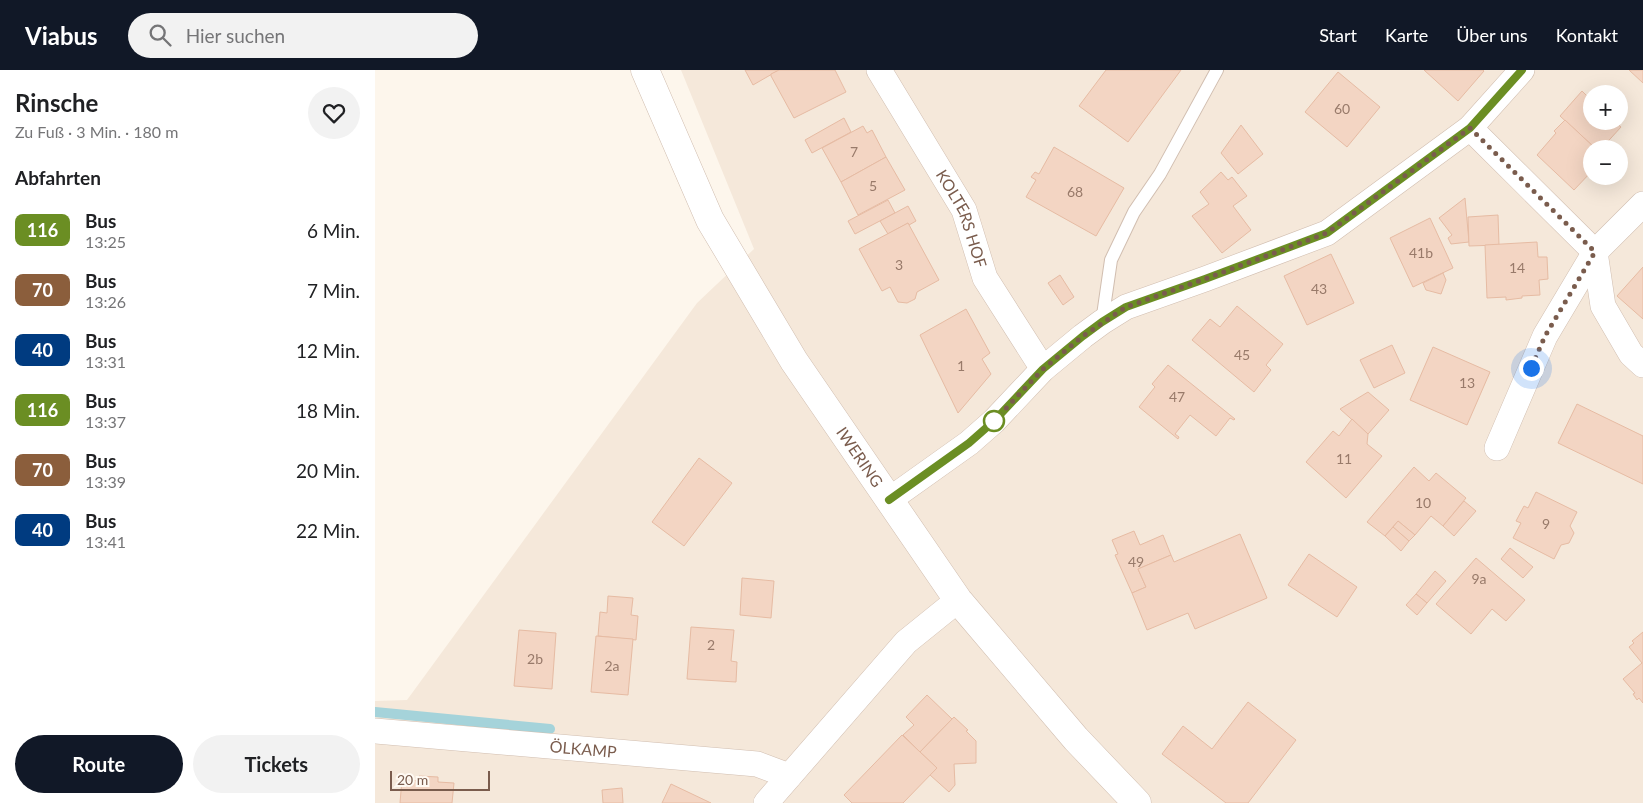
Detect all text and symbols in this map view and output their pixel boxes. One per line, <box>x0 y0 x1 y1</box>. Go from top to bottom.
search box <box>128 13 478 58</box>
text: Viabus <box>25 21 98 50</box>
icon: search <box>146 21 174 49</box>
text: Hier suchen <box>186 24 285 47</box>
text: Start <box>1319 24 1357 46</box>
text: Karte <box>1385 24 1428 46</box>
text: Über uns <box>1456 24 1528 46</box>
text: Kontakt <box>1556 24 1618 46</box>
map controls <box>1583 85 1628 185</box>
button: + <box>1583 85 1628 130</box>
button: heart <box>308 87 360 139</box>
text: Rinsche <box>15 88 98 117</box>
house number: 60 <box>1334 100 1350 117</box>
text: Zu Fuß · 3 Min. · 180 m <box>15 122 178 141</box>
button: − <box>1583 140 1628 185</box>
house number: 7 <box>850 143 858 160</box>
text: Abfahrten <box>15 166 101 189</box>
street label: KOLTERS HOF <box>933 166 991 270</box>
house number: 5 <box>869 177 877 194</box>
house number: 68 <box>1067 183 1083 200</box>
text: Bus <box>85 209 116 232</box>
text: 116 <box>27 219 58 241</box>
text: 6 Min. <box>307 219 360 242</box>
text: 13:25 <box>85 232 126 251</box>
house number: 41b <box>1409 244 1433 261</box>
house number: 3 <box>895 256 903 273</box>
house number: 14 <box>1509 259 1525 276</box>
text: Bus <box>85 269 116 292</box>
text: 70 <box>32 279 53 301</box>
text: 7 Min. <box>307 279 360 302</box>
house number: 43 <box>1311 280 1327 297</box>
text: 13:26 <box>85 292 126 311</box>
text: Bus <box>85 329 116 352</box>
text: 40 <box>32 339 53 361</box>
text: 12 Min. <box>296 339 360 362</box>
house number: 45 <box>1234 346 1250 363</box>
text: 13:31 <box>85 352 126 371</box>
your location <box>1519 356 1544 381</box>
house number: 1 <box>957 357 965 374</box>
house number: 13 <box>1459 374 1475 391</box>
house number: 47 <box>1169 388 1185 405</box>
text: Bus <box>85 389 116 412</box>
text: 116 <box>27 399 58 421</box>
text: 18 Min. <box>296 399 360 422</box>
unlabelled marker <box>983 410 1005 432</box>
text: 13:37 <box>85 412 126 431</box>
street label: IWERING <box>833 423 888 490</box>
text: Bus <box>85 449 116 472</box>
house number: 11 <box>1336 450 1352 467</box>
text: 70 <box>32 459 53 481</box>
text: 20 Min. <box>296 459 360 482</box>
text: 13:39 <box>85 472 126 491</box>
house number: 10 <box>1415 494 1431 511</box>
text: Bus <box>85 509 116 532</box>
house number: 9 <box>1542 515 1550 532</box>
text: 40 <box>32 519 53 541</box>
text: 22 Min. <box>296 519 360 542</box>
text: 13:41 <box>85 532 126 551</box>
house number: 49 <box>1128 553 1144 570</box>
house number: 9a <box>1471 570 1487 587</box>
house number: 2 <box>707 636 715 653</box>
house number: 2b <box>527 650 543 667</box>
house number: 2a <box>604 657 620 674</box>
button: Route <box>15 735 183 793</box>
button: Tickets <box>193 735 360 793</box>
street label: ÖLKAMP <box>549 736 618 761</box>
scale bar <box>390 768 490 791</box>
text: 20 m <box>397 771 428 788</box>

